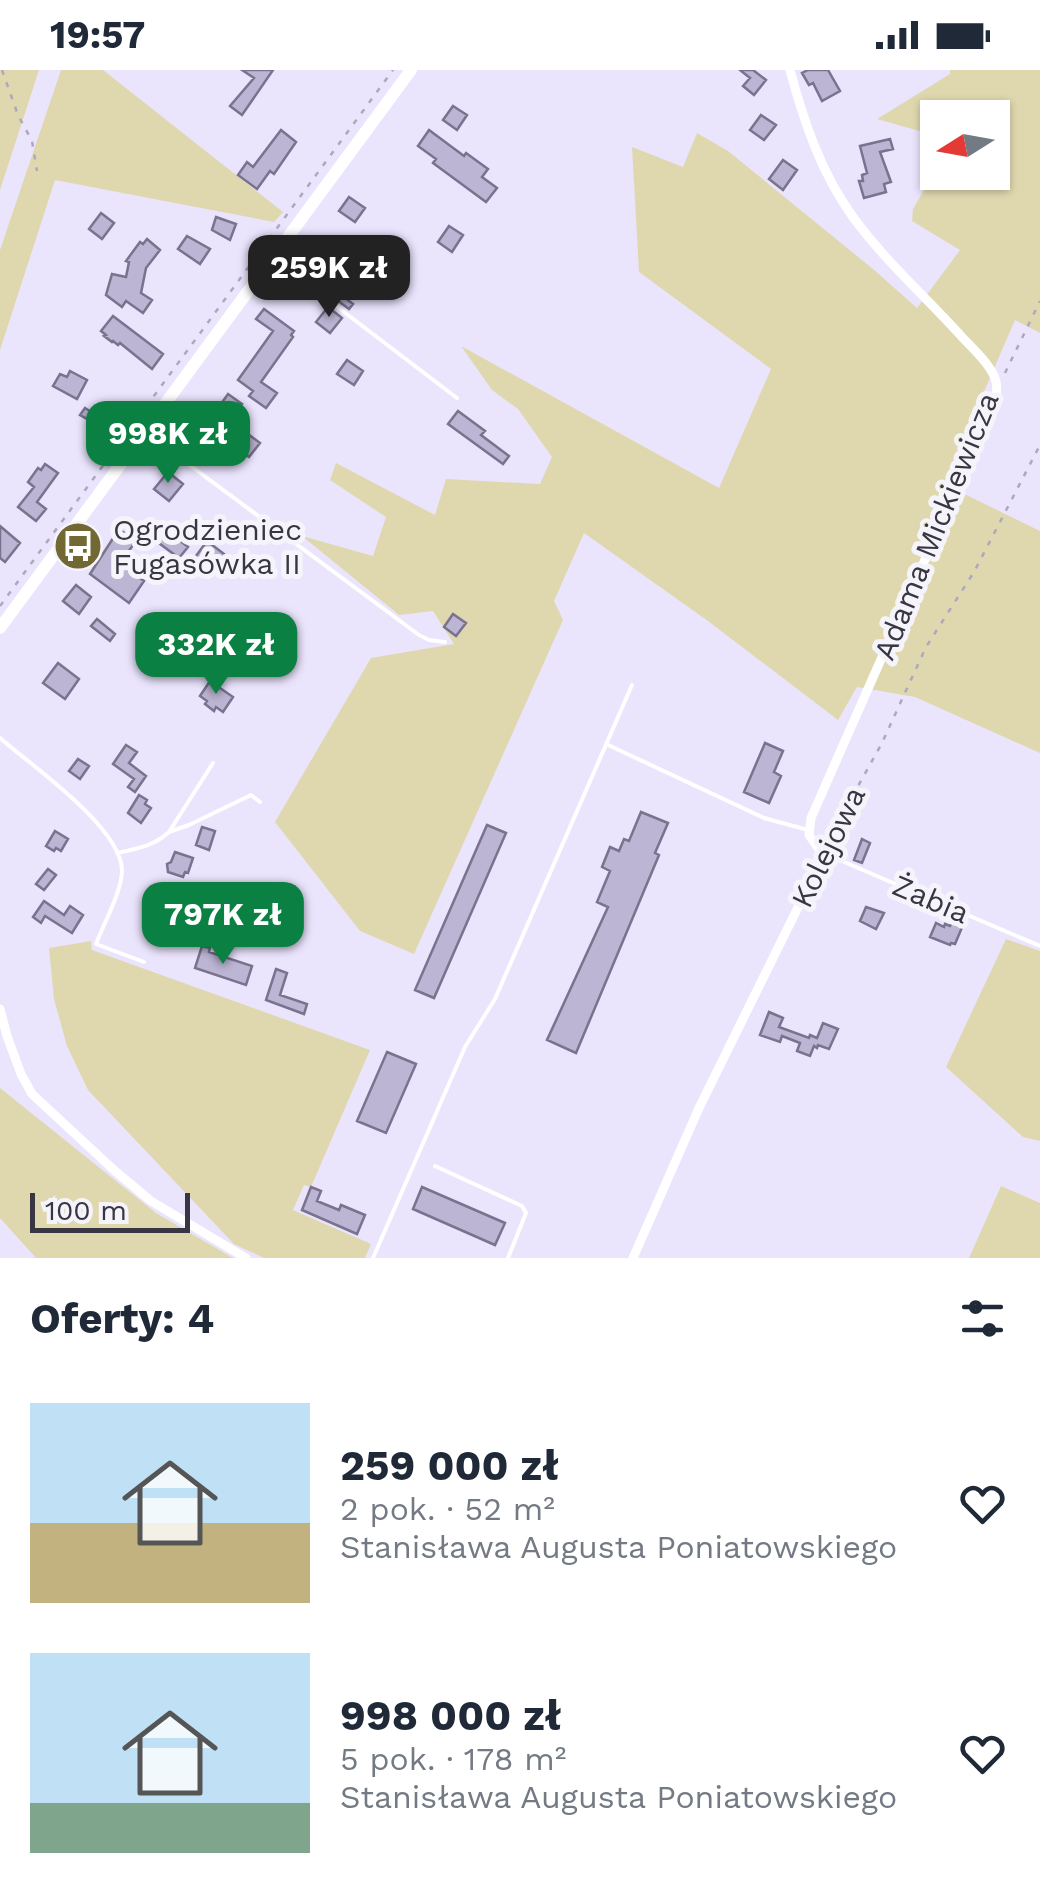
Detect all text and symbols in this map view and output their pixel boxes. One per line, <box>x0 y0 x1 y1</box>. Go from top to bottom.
text: 19:57 <box>50 13 145 57</box>
north arrow <box>920 100 1010 190</box>
map controls <box>920 100 1010 190</box>
pin: 259K zł <box>237 235 421 320</box>
text: 259K zł <box>270 248 388 286</box>
street label: Adama Mickiewicza <box>866 387 1006 665</box>
pin: 998K zł <box>76 401 260 486</box>
text: 998K zł <box>108 414 228 452</box>
place label: Ogrodzieniec Fugasówka II <box>113 512 302 581</box>
bus stop icon: Ogrodzieniec Fugasówka II <box>52 520 104 572</box>
pin: 332K zł <box>124 612 308 697</box>
text: 332K zł <box>157 625 275 663</box>
street label: Kolejowa <box>784 781 872 913</box>
street label: Żabia <box>888 867 975 931</box>
pin: 797K zł <box>131 882 315 967</box>
text: 797K zł <box>164 895 282 933</box>
scale bar <box>30 1188 190 1232</box>
text: 100 m <box>45 1194 127 1227</box>
icon: filters <box>955 1291 1010 1346</box>
text: Oferty: 4 <box>30 1294 214 1343</box>
text: 259 000 zł <box>340 1441 559 1490</box>
icon: home <box>110 1443 230 1563</box>
icon: heart <box>955 1476 1010 1531</box>
text: 2 pok. · 52 m² <box>340 1490 555 1528</box>
text: Stanisława Augusta Poniatowskiego <box>340 1528 897 1566</box>
text: 998 000 zł <box>340 1691 562 1740</box>
icon: home <box>110 1693 230 1813</box>
icon: heart <box>955 1726 1010 1781</box>
text: 5 pok. · 178 m² <box>340 1740 566 1778</box>
text: Stanisława Augusta Poniatowskiego <box>340 1778 897 1816</box>

